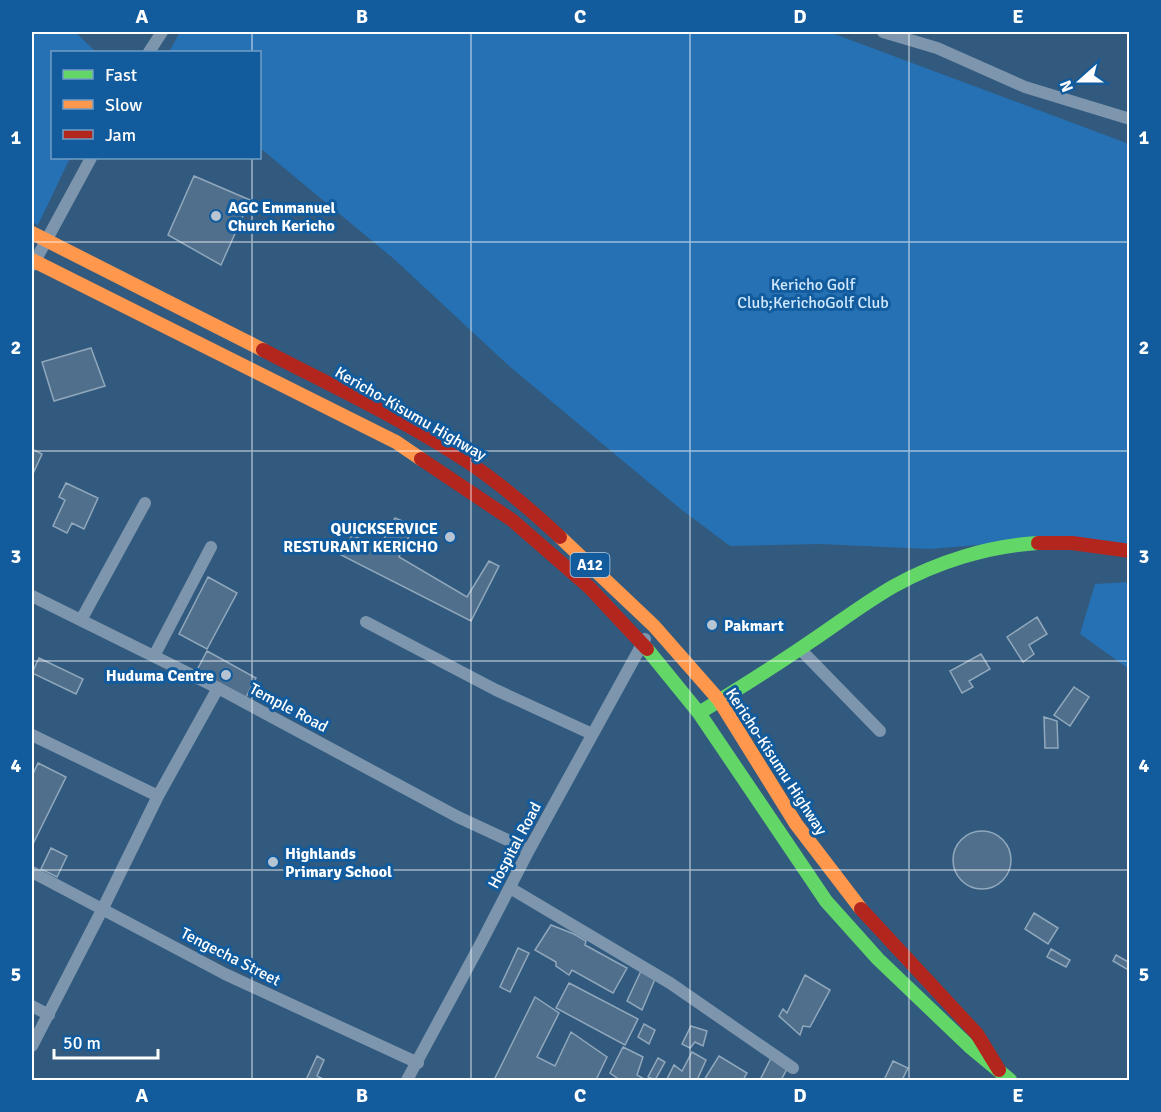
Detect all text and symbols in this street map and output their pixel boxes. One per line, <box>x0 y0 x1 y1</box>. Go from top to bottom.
text: A <box>136 4 149 29</box>
text: B <box>356 4 368 29</box>
text: C <box>574 4 586 29</box>
text: D <box>793 4 807 29</box>
text: E <box>1012 4 1024 29</box>
legend <box>51 51 261 159</box>
north arrow <box>1050 51 1110 111</box>
text: Fast <box>105 64 137 86</box>
text: N <box>1056 77 1078 95</box>
text: Slow <box>105 94 142 116</box>
text: Jam <box>105 124 136 146</box>
text: 1 <box>11 125 22 150</box>
text: 1 <box>1139 125 1150 150</box>
place label: AGC Emmanuel Church Kericho <box>228 198 335 236</box>
marker: AGC Emmanuel Church Kericho <box>209 209 223 223</box>
park label: Kericho Golf Club;KerichoGolf Club <box>737 275 889 313</box>
text: 2 <box>11 335 21 360</box>
text: 2 <box>1139 335 1149 360</box>
street label: Kericho-Kisumu Highway <box>331 362 490 466</box>
place label: QUICKSERVICE RESTURANT KERICHO <box>283 519 438 557</box>
marker: QUICKSERVICE RESTURANT KERICHO <box>443 530 457 544</box>
text: 3 <box>11 544 21 569</box>
text: 3 <box>1139 544 1149 569</box>
road number: A12 <box>570 553 610 577</box>
place label: Pakmart <box>724 616 784 636</box>
marker: Pakmart <box>705 618 719 632</box>
place label: Huduma Centre <box>106 666 214 686</box>
marker: Huduma Centre <box>219 668 233 682</box>
street label: Temple Road <box>246 679 331 737</box>
street label: Kericho-Kisumu Highway <box>721 684 832 839</box>
text: 4 <box>11 753 22 778</box>
text: 4 <box>1139 753 1150 778</box>
street label: Hospital Road <box>484 799 546 892</box>
place label: Highlands Primary School <box>285 844 392 882</box>
marker: Highlands Primary School <box>266 855 280 869</box>
street label: Tengecha Street <box>177 923 284 991</box>
text: 5 <box>11 962 21 987</box>
text: 5 <box>1139 962 1149 987</box>
scale bar <box>54 1022 158 1060</box>
text: 50 m <box>63 1032 101 1054</box>
text: A <box>136 1083 149 1108</box>
text: B <box>356 1083 368 1108</box>
text: C <box>574 1083 586 1108</box>
text: D <box>793 1083 807 1108</box>
text: E <box>1012 1083 1024 1108</box>

